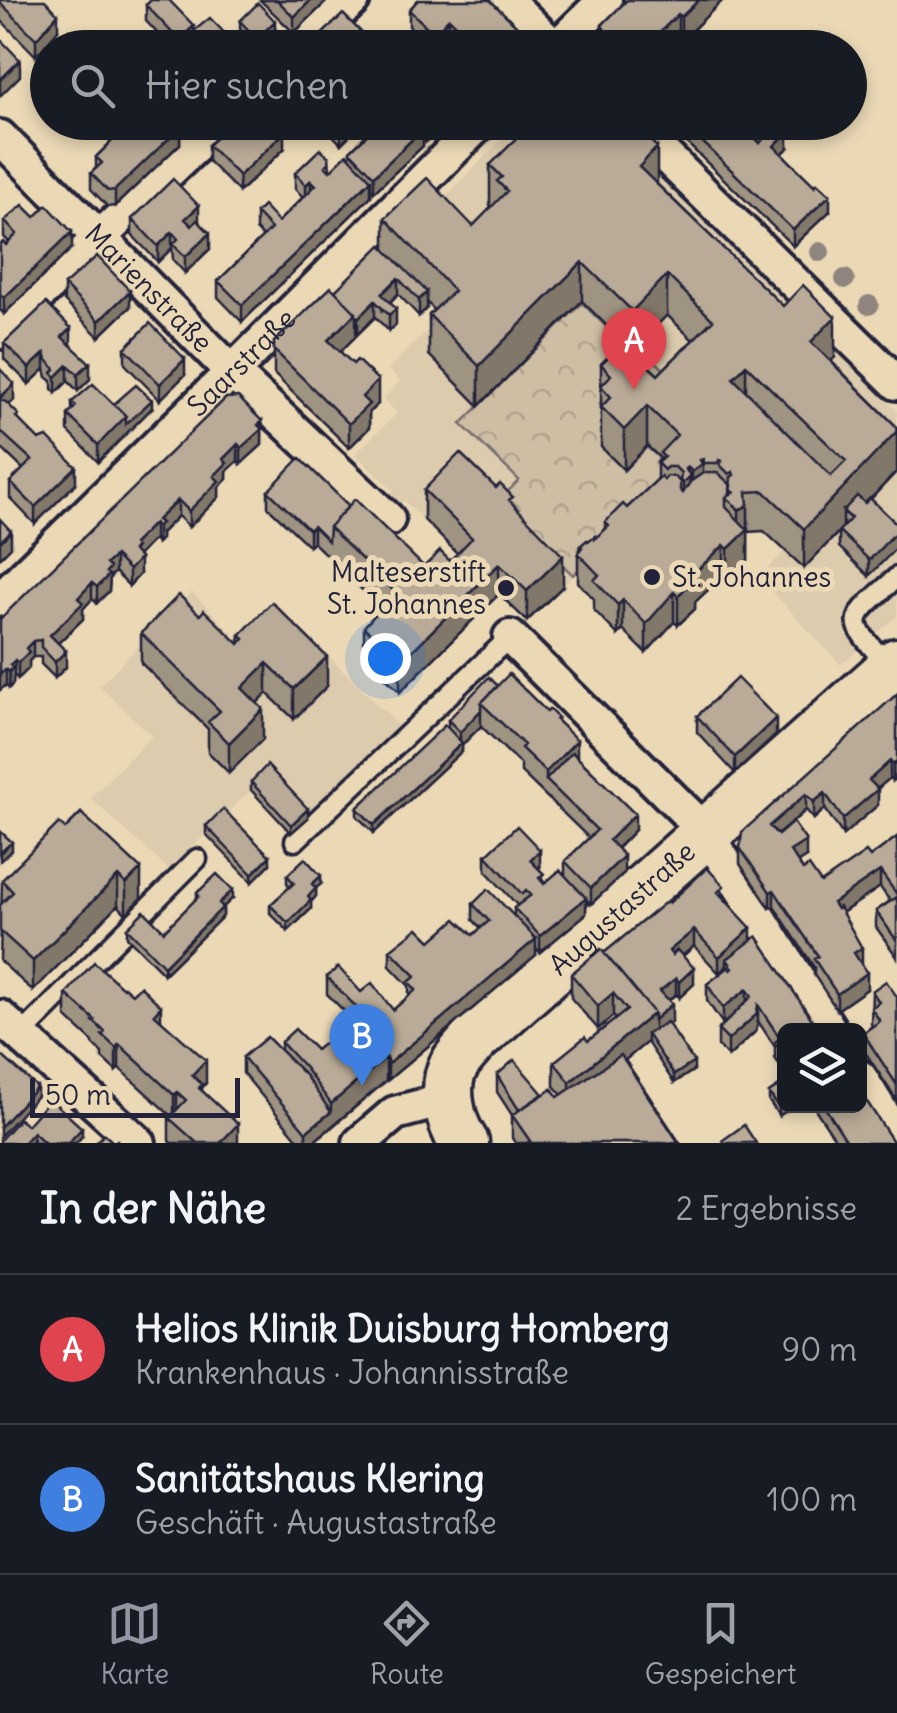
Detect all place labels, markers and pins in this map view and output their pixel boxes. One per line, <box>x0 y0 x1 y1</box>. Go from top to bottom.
pin: A <box>602 308 666 390</box>
place label: Malteserstift St. Johannes <box>327 554 486 622</box>
place label: St. Johannes <box>672 559 831 595</box>
marker: St. Johannes <box>641 566 663 588</box>
marker: Malteserstift St. Johannes <box>495 577 517 599</box>
pin: B <box>330 1004 394 1086</box>

